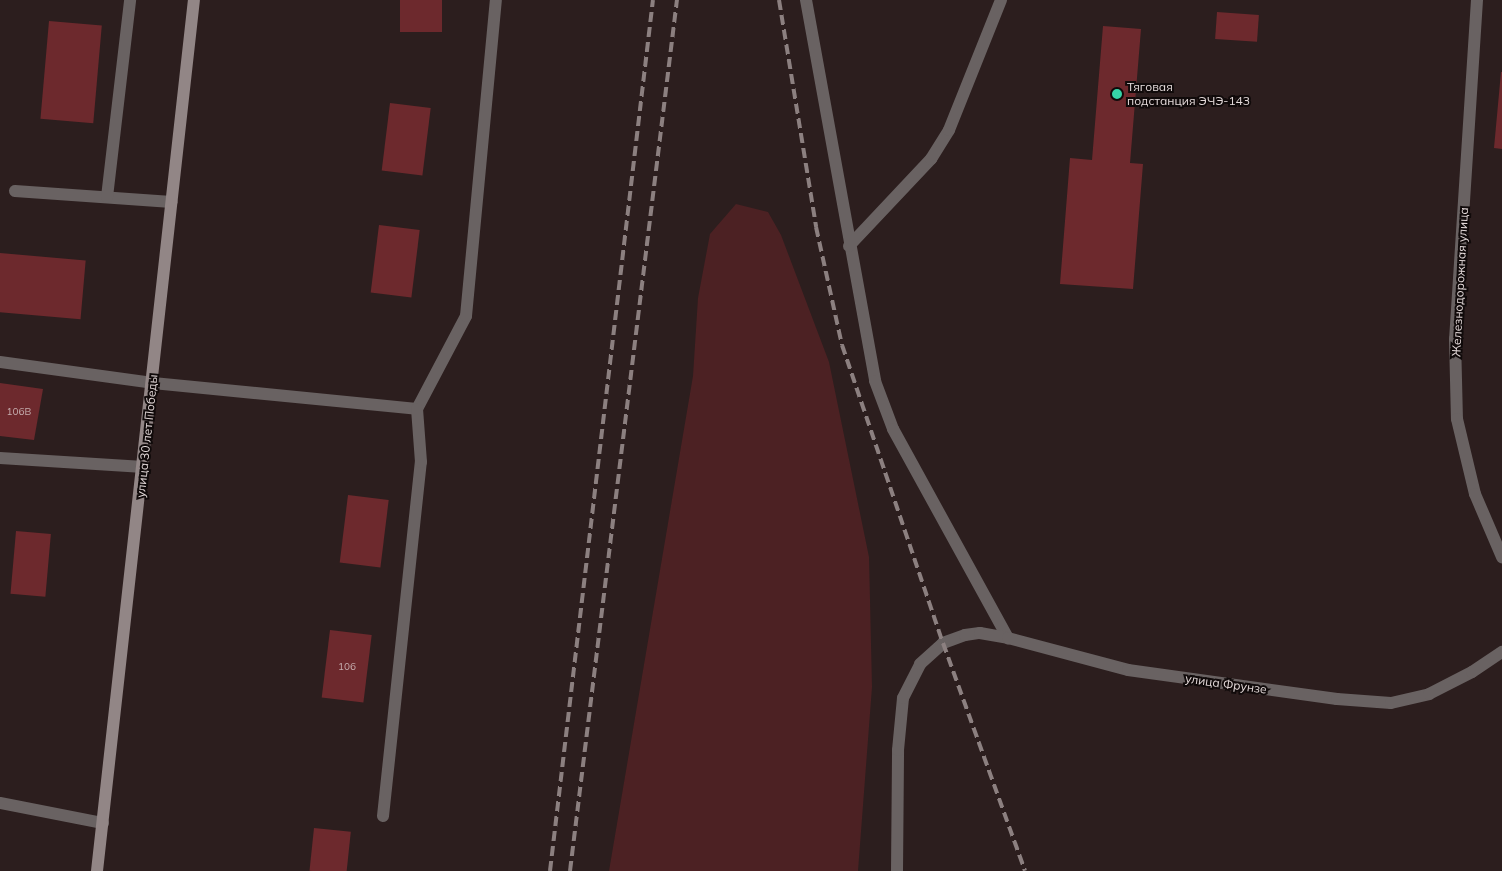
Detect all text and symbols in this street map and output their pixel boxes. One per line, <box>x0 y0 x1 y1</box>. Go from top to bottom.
place label: Тяговая подстанция ЭЧЭ-143 <box>1127 80 1250 108</box>
marker: Тяговая подстанция ЭЧЭ-143 <box>1111 88 1123 100</box>
street label: Железнодорожная улица <box>1449 207 1471 357</box>
street label: улица 30 лет Победы <box>133 374 161 498</box>
house number: 106В <box>7 406 31 418</box>
house number: 106 <box>338 661 356 673</box>
street label: улица Фрунзе <box>1184 671 1268 697</box>

